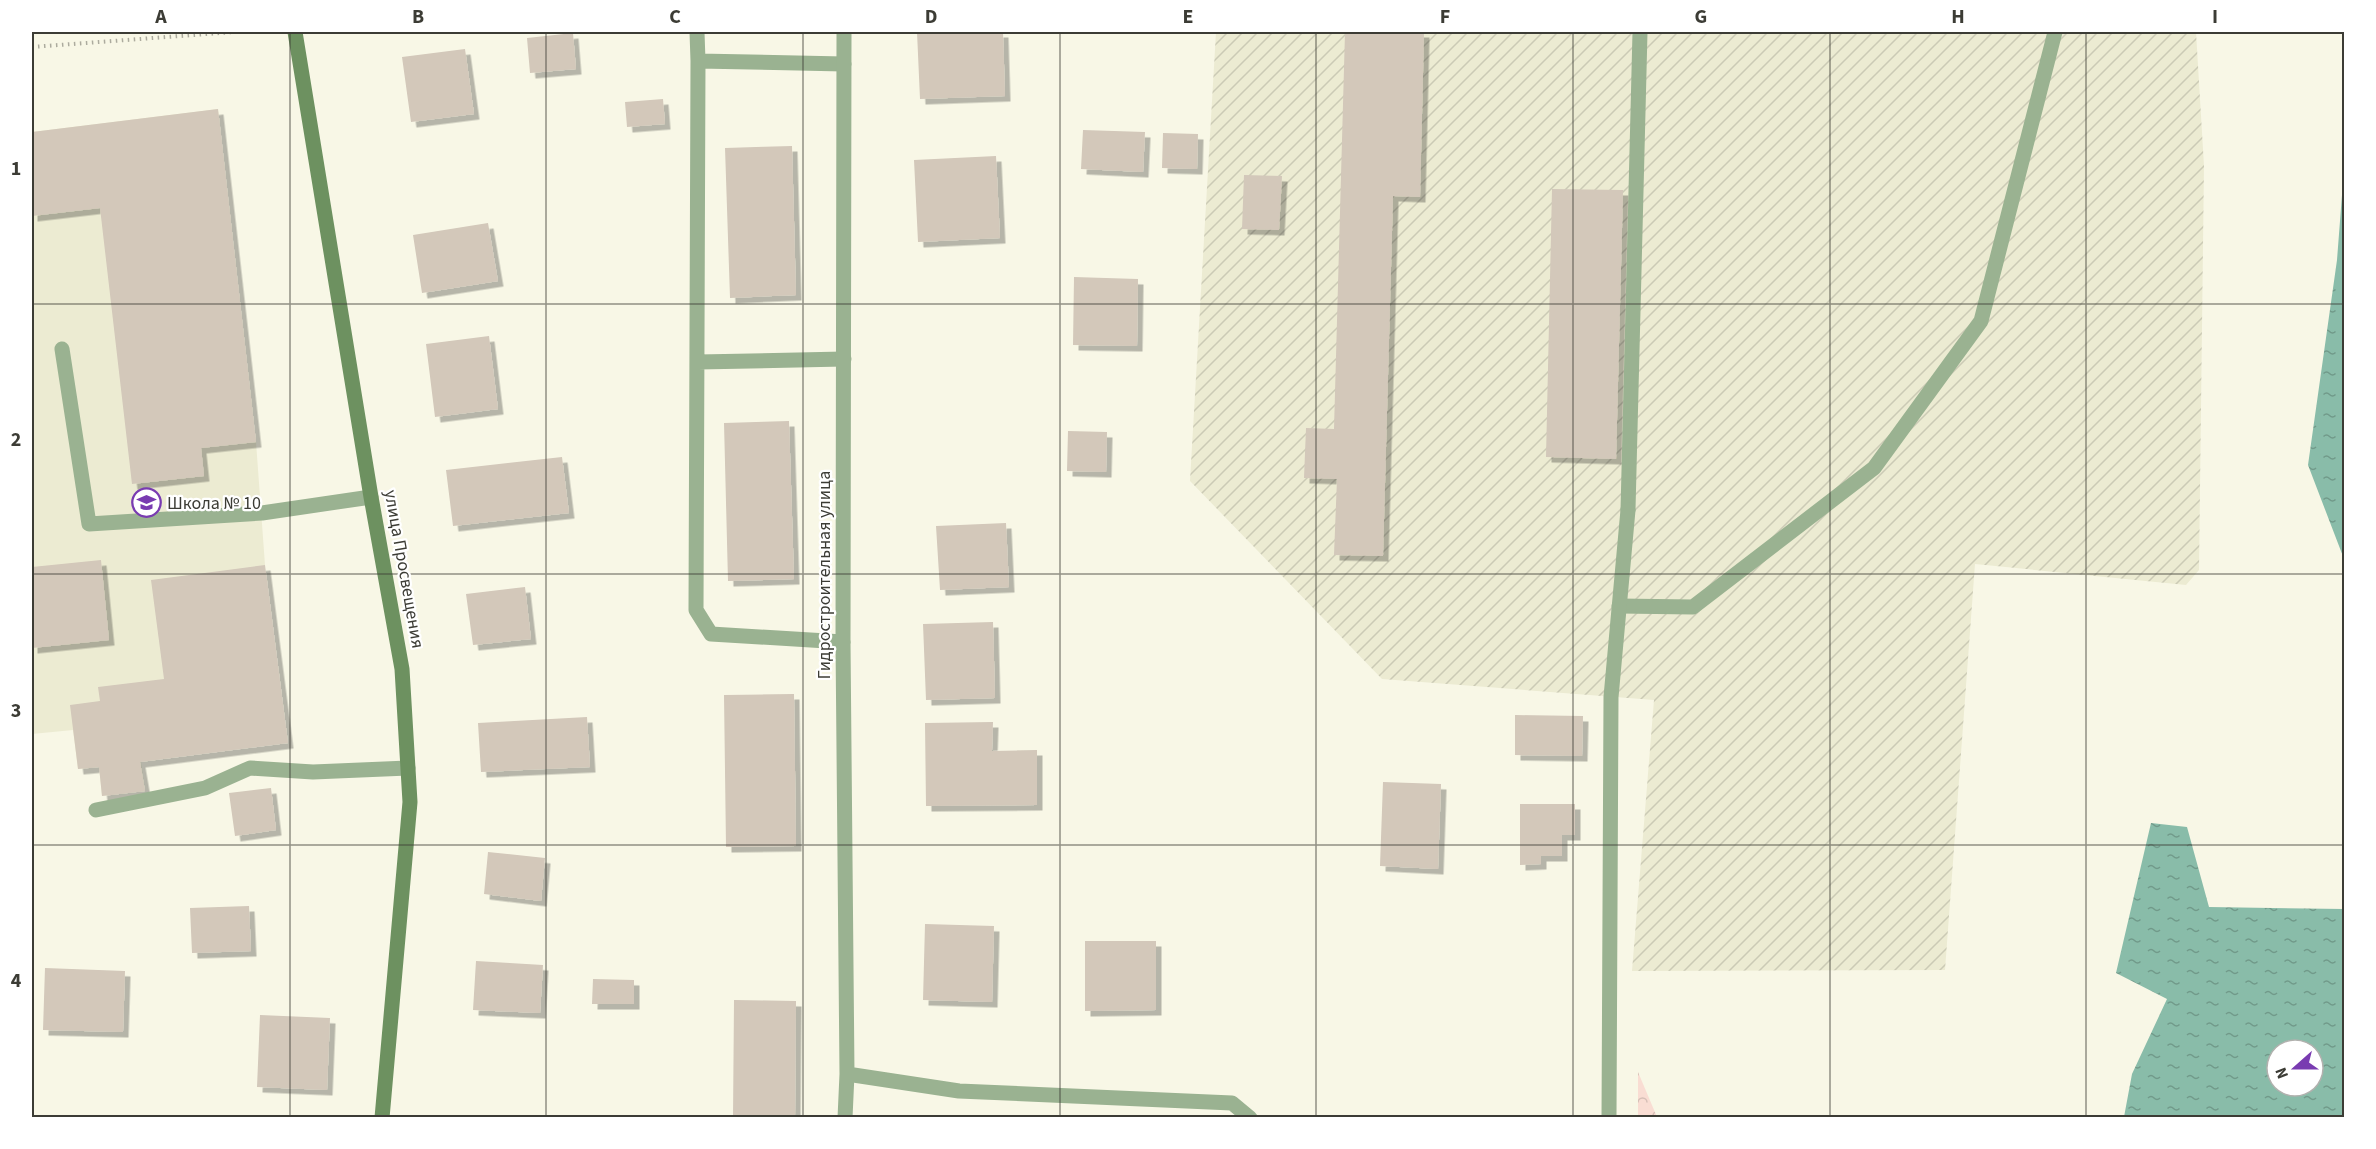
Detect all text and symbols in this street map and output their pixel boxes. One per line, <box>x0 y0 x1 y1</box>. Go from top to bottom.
text: A <box>154 3 167 31</box>
text: B <box>412 3 424 31</box>
text: C <box>669 3 681 31</box>
text: D <box>925 3 937 31</box>
text: E <box>1183 3 1193 31</box>
text: F <box>1440 3 1450 31</box>
text: G <box>1695 3 1707 31</box>
text: H <box>1951 3 1965 31</box>
text: I <box>2212 3 2218 31</box>
text: 1 <box>11 155 21 183</box>
text: 2 <box>11 426 21 454</box>
street label: Гидростроительная улица <box>812 471 837 679</box>
school or university icon: Школа № 10 <box>130 487 162 519</box>
street label: улица Просвещения <box>378 488 430 650</box>
place label: Школа № 10 <box>167 491 261 516</box>
text: 3 <box>11 697 21 725</box>
text: 4 <box>11 967 22 995</box>
north arrow <box>2265 1038 2325 1098</box>
text: N <box>2270 1064 2294 1082</box>

